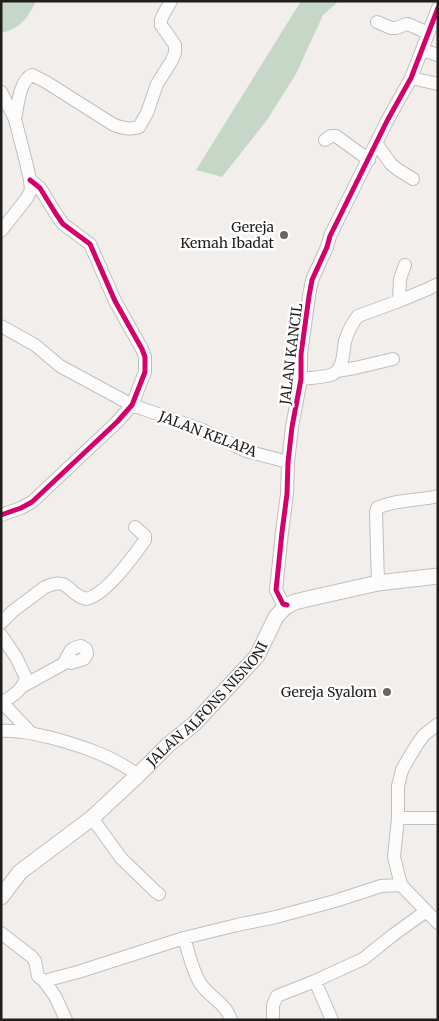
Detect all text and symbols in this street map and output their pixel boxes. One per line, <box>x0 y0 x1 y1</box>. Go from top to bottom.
place label: Gereja Kemah Ibadat <box>180 218 275 252</box>
marker: Gereja Kemah Ibadat <box>278 229 290 241</box>
street label: JALAN KANCIL <box>276 302 306 407</box>
street label: JALAN KELAPA <box>155 407 260 461</box>
street label: JALAN ALFONS NISNONI <box>142 639 272 771</box>
place label: Gereja Syalom <box>281 683 377 701</box>
marker: Gereja Syalom <box>381 686 393 698</box>

